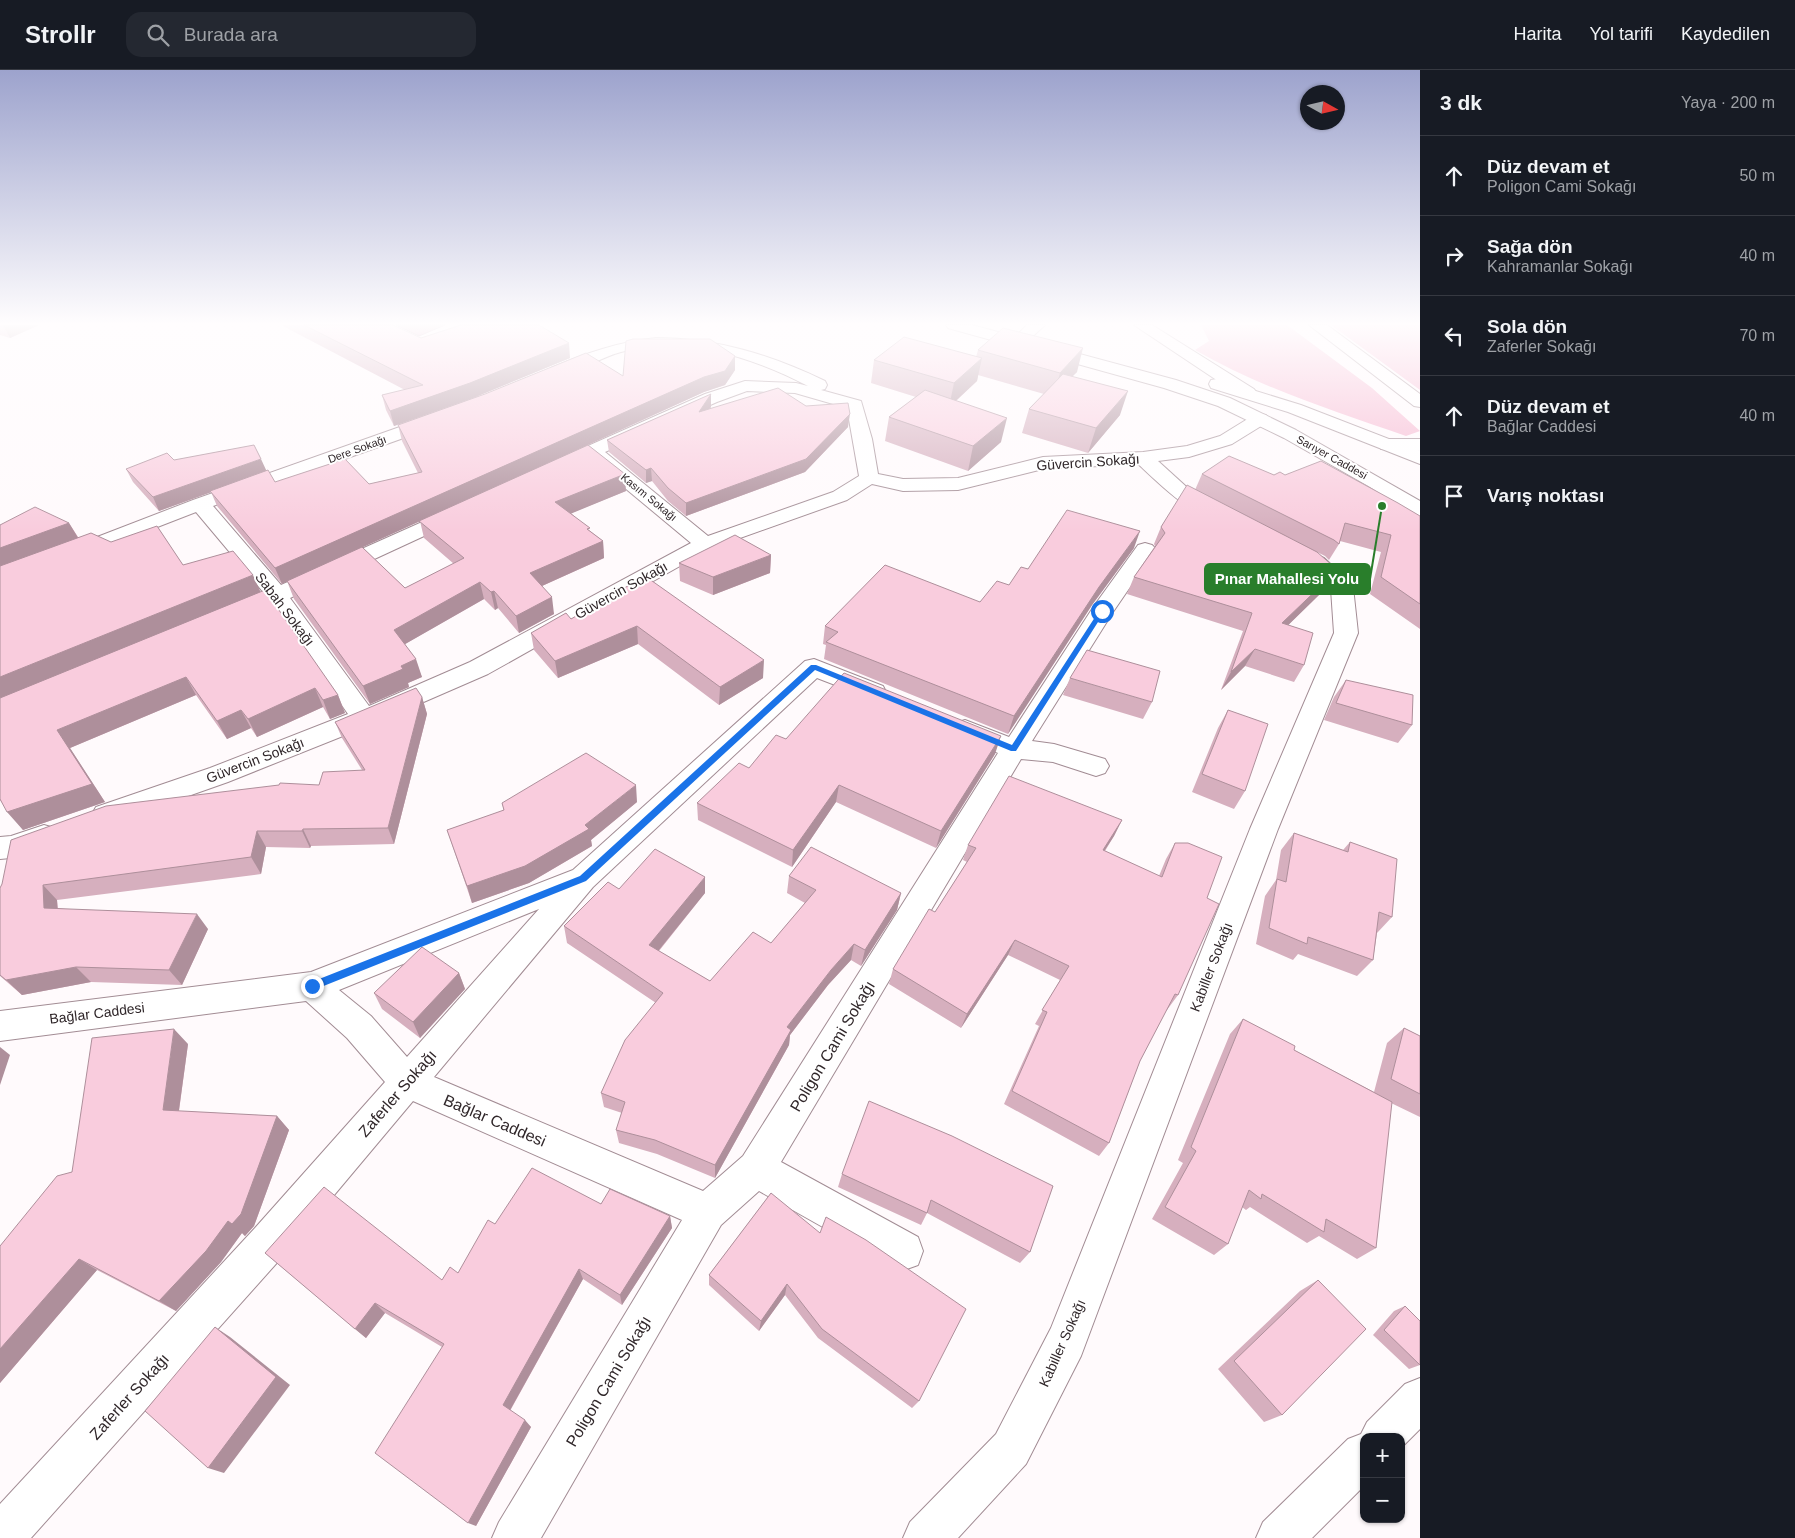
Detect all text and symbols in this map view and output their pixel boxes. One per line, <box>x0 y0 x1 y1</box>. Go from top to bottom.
search box <box>126 12 476 57</box>
text: Strollr <box>25 21 96 48</box>
icon: search <box>144 21 172 49</box>
text: Burada ara <box>184 24 278 45</box>
text: Harita <box>1514 24 1562 44</box>
text: Yol tarifi <box>1590 24 1653 44</box>
text: Kaydedilen <box>1681 24 1770 44</box>
north arrow <box>1300 85 1345 130</box>
text: 3 dk <box>1440 91 1482 114</box>
text: Yaya · 200 m <box>1681 94 1775 111</box>
text: Düz devam et <box>1487 156 1609 177</box>
icon: ahead <box>1440 162 1468 190</box>
text: 50 m <box>1739 167 1775 184</box>
text: Poligon Cami Sokağı <box>1487 178 1636 195</box>
text: Sağa dön <box>1487 236 1573 257</box>
icon: right <box>1440 242 1468 270</box>
text: 40 m <box>1739 247 1775 264</box>
text: Kahramanlar Sokağı <box>1487 258 1633 275</box>
text: Sola dön <box>1487 316 1567 337</box>
icon: left <box>1440 322 1468 350</box>
text: 70 m <box>1739 327 1775 344</box>
text: Zaferler Sokağı <box>1487 338 1596 355</box>
text: Düz devam et <box>1487 396 1609 417</box>
icon: ahead <box>1440 402 1468 430</box>
text: 40 m <box>1739 407 1775 424</box>
text: Bağlar Caddesi <box>1487 418 1596 435</box>
street label: Dere Sokağı <box>326 433 388 465</box>
street label: Sarıyer Caddesi <box>1295 433 1369 481</box>
street label: Güvercin Sokağı <box>1036 450 1140 474</box>
street label: Kasım Sokağı <box>619 471 679 523</box>
icon: arrive <box>1440 482 1468 510</box>
text: Varış noktası <box>1487 485 1604 506</box>
street label: Güvercin Sokağı <box>572 558 670 622</box>
callout: Pınar Mahallesi Yolu <box>1205 564 1370 594</box>
street label: Sabah Sokağı <box>252 569 318 649</box>
text: Pınar Mahallesi Yolu <box>1215 570 1359 587</box>
route start <box>1091 600 1114 623</box>
street label: Güvercin Sokağı <box>204 734 306 786</box>
street label: Kabiller Sokağı <box>1187 920 1235 1014</box>
route end <box>301 975 324 998</box>
street label: Poligon Cami Sokağı <box>787 978 878 1115</box>
street label: Bağlar Caddesi <box>49 999 145 1027</box>
street label: Zaferler Sokağı <box>355 1046 440 1140</box>
street label: Bağlar Caddesi <box>441 1091 548 1150</box>
street label: Kabiller Sokağı <box>1036 1297 1088 1389</box>
street label: Poligon Cami Sokağı <box>563 1313 654 1450</box>
street label: Zaferler Sokağı <box>86 1350 172 1443</box>
map controls <box>1360 1433 1405 1523</box>
button: + <box>1360 1433 1405 1478</box>
button: − <box>1360 1478 1405 1523</box>

